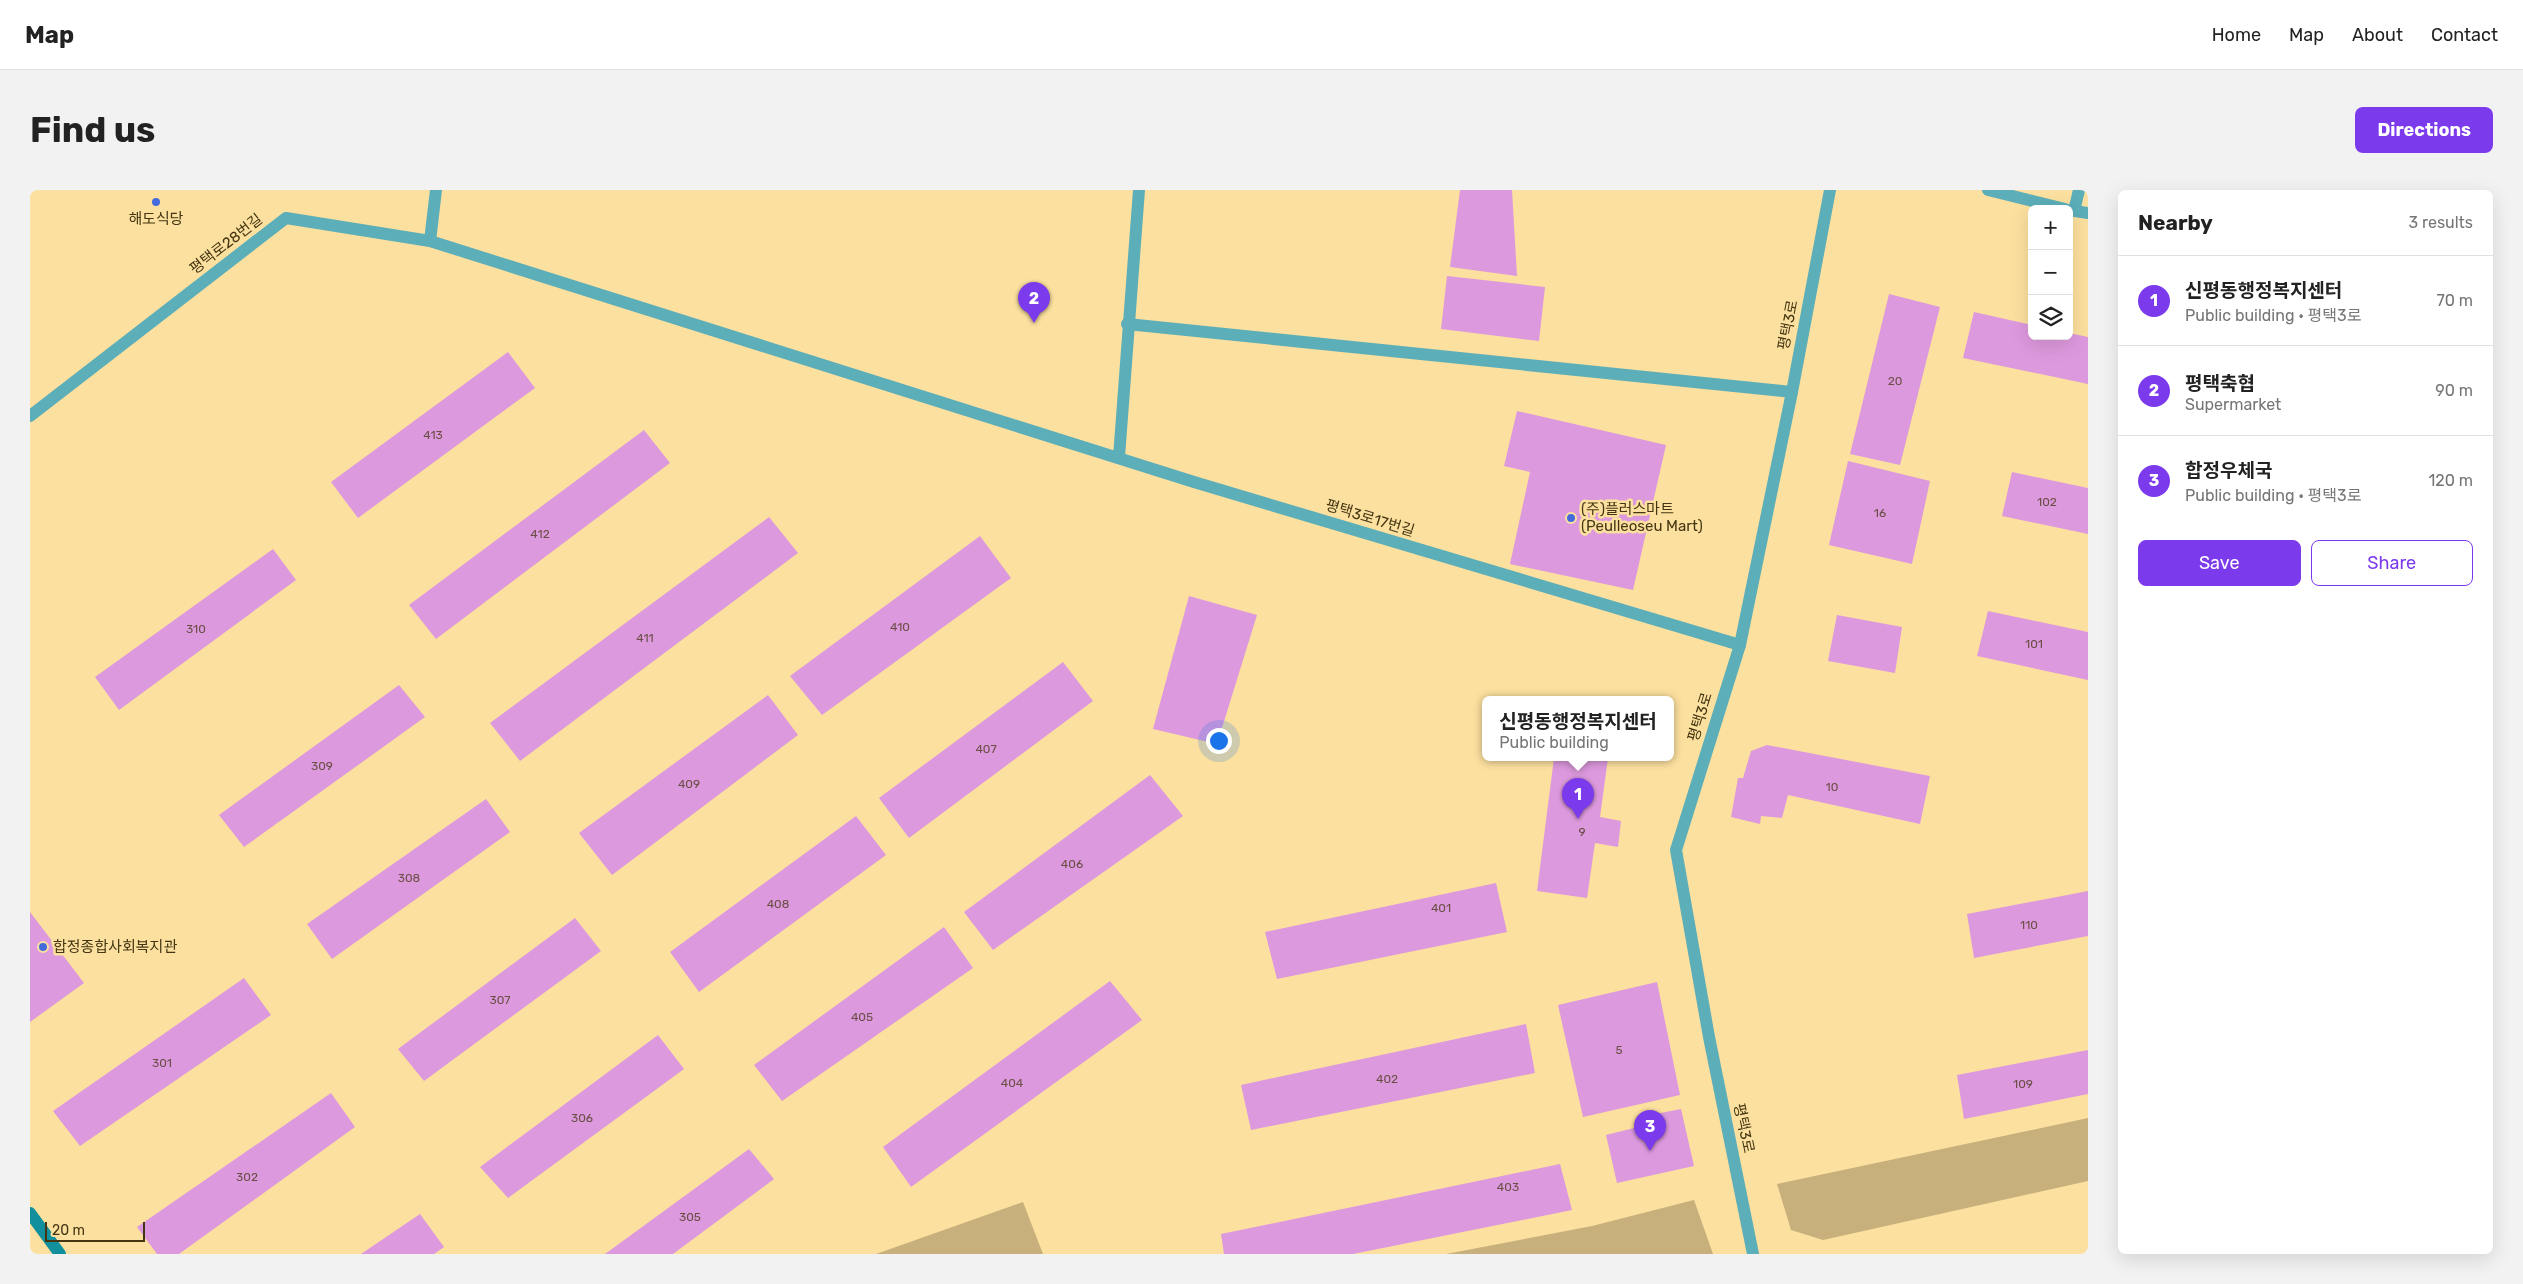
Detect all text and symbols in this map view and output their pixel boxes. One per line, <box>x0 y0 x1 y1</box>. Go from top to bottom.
text: Map <box>25 21 74 49</box>
text: Home <box>2212 24 2261 46</box>
text: Map <box>2289 24 2324 46</box>
text: About <box>2352 24 2403 46</box>
text: Contact <box>2431 24 2498 46</box>
button: Directions <box>2355 107 2493 153</box>
text: Find us <box>30 109 155 151</box>
marker: 해도식당 <box>150 196 162 208</box>
map controls <box>2028 205 2073 340</box>
button: + <box>2028 205 2073 250</box>
place label: 해도식당 <box>128 210 184 228</box>
street label: 평택로28번길 <box>186 210 266 278</box>
text: Nearby <box>2138 210 2213 235</box>
text: 3 results <box>2408 213 2473 232</box>
button: − <box>2028 250 2073 295</box>
text: 신평동행정복지센터 <box>2185 279 2342 302</box>
pin: 2 <box>1018 282 1050 323</box>
text: 1 <box>2150 291 2158 310</box>
text: 70 m <box>2436 291 2473 310</box>
button: layers <box>2028 295 2073 340</box>
street label: 평택3로 <box>1774 299 1802 351</box>
text: Public building · 평택3로 <box>2185 306 2361 325</box>
text: 평택축협 <box>2185 372 2255 395</box>
house number: 20 <box>1888 374 1902 388</box>
text: 2 <box>2149 381 2159 400</box>
text: 90 m <box>2435 381 2473 400</box>
text: Supermarket <box>2185 395 2281 414</box>
house number: 413 <box>423 428 443 442</box>
text: 합정우체국 <box>2185 459 2272 482</box>
text: 3 <box>2149 471 2159 490</box>
text: 120 m <box>2428 471 2473 490</box>
text: Public building · 평택3로 <box>2185 486 2361 505</box>
house number: 102 <box>2037 495 2057 509</box>
street label: 평택3로17번길 <box>1323 496 1417 540</box>
place label: (주)플러스마트 (Peulleoseu Mart) <box>1581 500 1703 535</box>
house number: 16 <box>1874 506 1886 520</box>
marker: (주)플러스마트 (Peulleoseu Mart) <box>1565 512 1577 524</box>
house number: 412 <box>530 527 550 541</box>
button: Save <box>2138 540 2301 586</box>
button: Share <box>2311 540 2473 586</box>
house number: 410 <box>890 620 910 634</box>
house number: 310 <box>186 622 206 636</box>
house number: 411 <box>636 631 654 645</box>
house number: 101 <box>2025 637 2043 651</box>
street label: 평택3로 <box>1684 690 1716 744</box>
popup <box>1482 696 1674 761</box>
text: 신평동행정복지센터 <box>1499 710 1657 733</box>
your location <box>1206 728 1232 754</box>
text: Public building <box>1499 733 1609 752</box>
house number: 407 <box>975 742 997 756</box>
house number: 309 <box>311 759 333 773</box>
house number: 409 <box>678 777 700 791</box>
pin: 1 <box>1562 778 1594 819</box>
house number: 10 <box>1826 780 1838 794</box>
house number: 9 <box>1578 825 1586 839</box>
house number: 406 <box>1061 857 1083 871</box>
house number: 308 <box>398 871 420 885</box>
house number: 408 <box>767 897 789 911</box>
house number: 401 <box>1431 901 1451 915</box>
house number: 110 <box>2020 918 2038 932</box>
place label: 합정종합사회복지관 <box>53 938 177 956</box>
marker: 합정종합사회복지관 <box>37 941 49 953</box>
house number: 307 <box>490 993 511 1007</box>
house number: 405 <box>851 1010 873 1024</box>
house number: 5 <box>1615 1043 1623 1057</box>
house number: 301 <box>152 1056 172 1070</box>
house number: 402 <box>1376 1072 1398 1086</box>
house number: 404 <box>1001 1076 1024 1090</box>
house number: 109 <box>2013 1077 2033 1091</box>
street label: 평택3로 <box>1730 1101 1758 1155</box>
pin: 3 <box>1634 1110 1666 1151</box>
house number: 306 <box>571 1111 593 1125</box>
house number: 302 <box>236 1170 258 1184</box>
house number: 403 <box>1497 1180 1519 1194</box>
house number: 305 <box>679 1210 701 1224</box>
scale bar <box>45 1219 145 1242</box>
text: 20 m <box>52 1222 85 1239</box>

